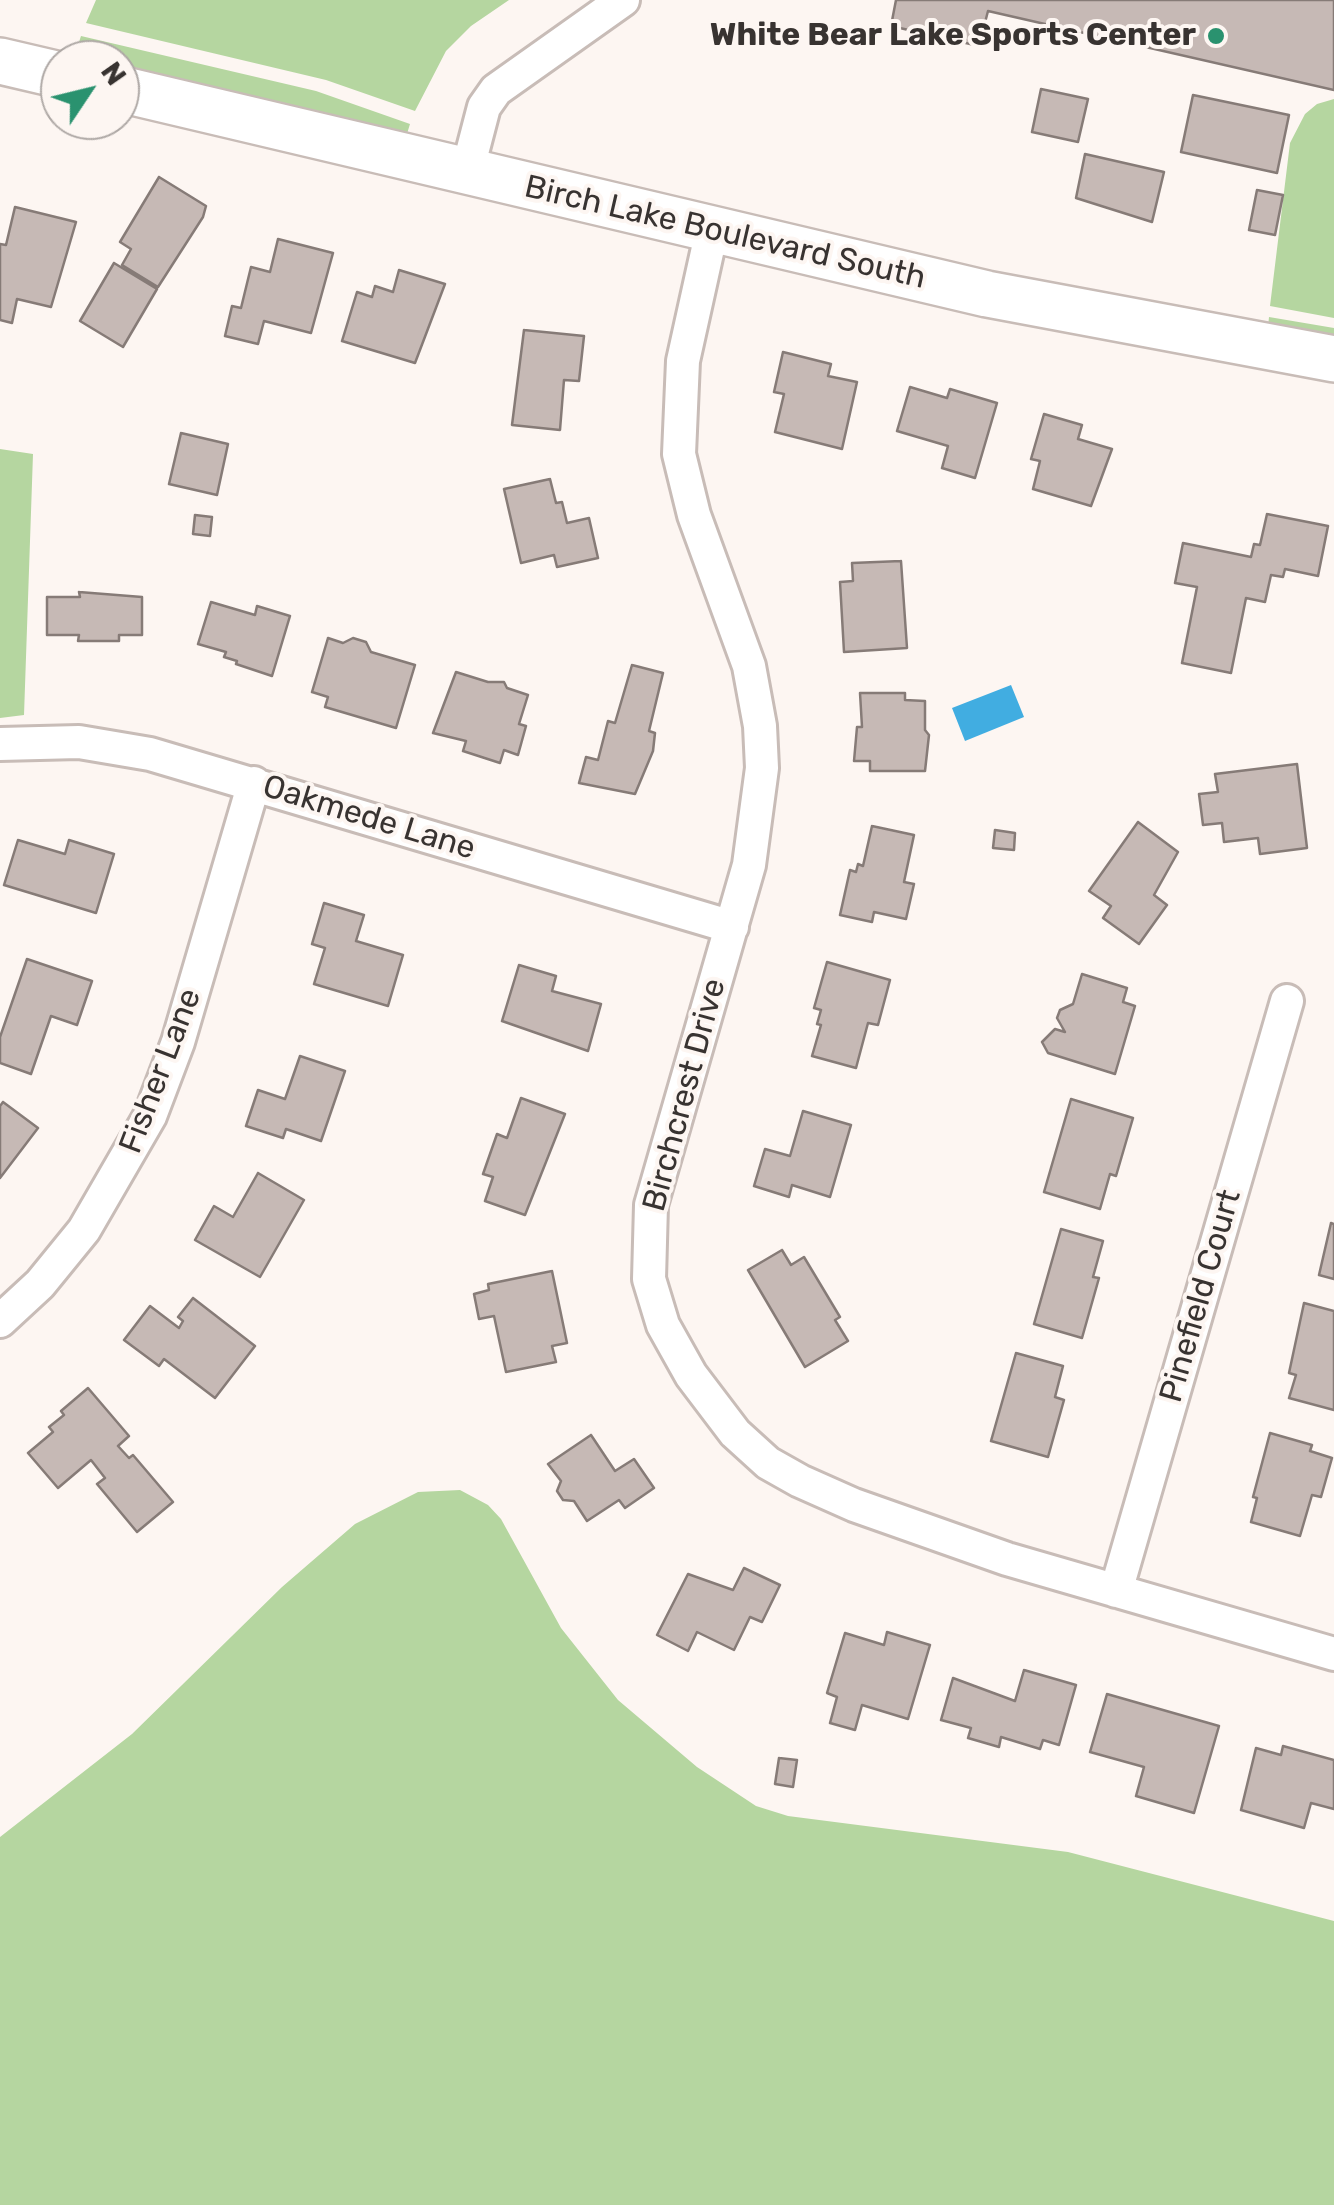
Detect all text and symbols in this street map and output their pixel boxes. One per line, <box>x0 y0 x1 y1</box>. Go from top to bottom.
place label: White Bear Lake Sports Center <box>710 17 1196 55</box>
marker: White Bear Lake Sports Center <box>1205 25 1227 47</box>
north arrow <box>40 40 140 140</box>
text: N <box>94 56 133 91</box>
street label: Birch Lake Boulevard South <box>521 168 929 298</box>
street label: Oakmede Lane <box>258 767 480 869</box>
street label: Birchcrest Drive <box>635 975 735 1215</box>
street label: Fisher Lane <box>112 983 210 1159</box>
street label: Pinefield Court <box>1152 1185 1250 1407</box>

